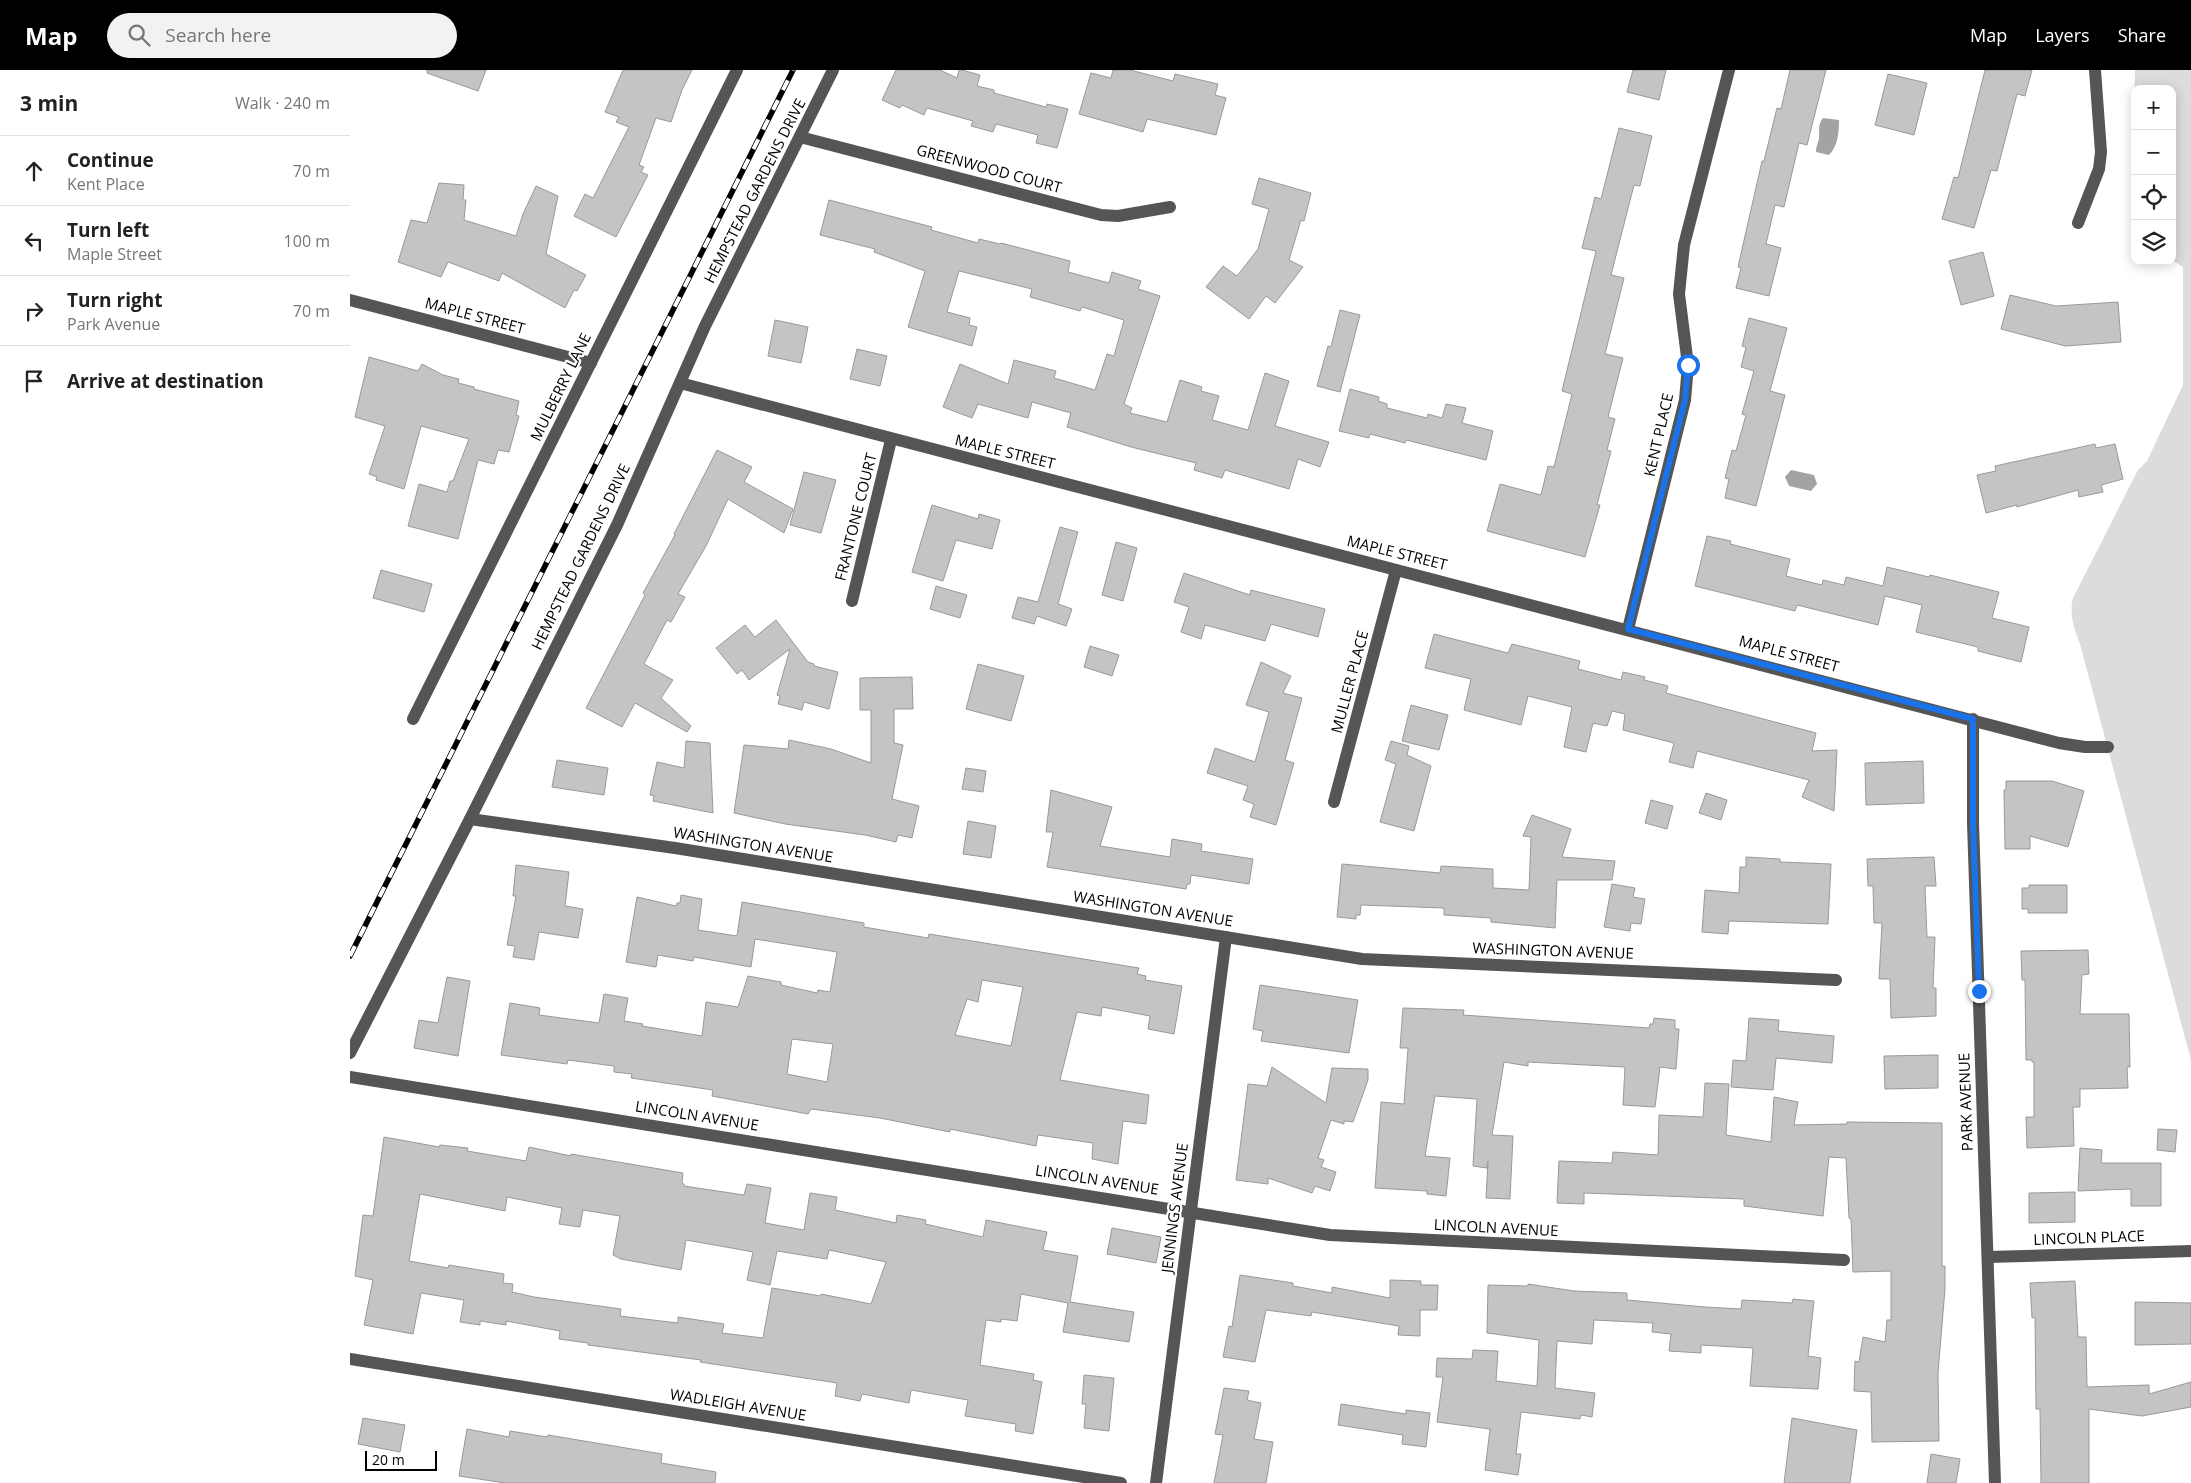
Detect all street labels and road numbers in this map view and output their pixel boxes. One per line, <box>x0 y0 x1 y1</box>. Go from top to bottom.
street label: HEMPSTEAD GARDENS DRIVE <box>699 95 810 286</box>
street label: GREENWOOD COURT <box>914 139 1065 197</box>
street label: MAPLE STREET <box>423 292 528 338</box>
street label: MULBERRY LANE <box>525 329 595 444</box>
street label: KENT PLACE <box>1639 391 1677 478</box>
street label: MAPLE STREET <box>953 429 1058 473</box>
street label: FRANTONE COURT <box>830 450 881 583</box>
street label: HEMPSTEAD GARDENS DRIVE <box>526 460 634 653</box>
street label: MAPLE STREET <box>1345 530 1450 574</box>
street label: MULLER PLACE <box>1326 628 1372 735</box>
street label: MAPLE STREET <box>1737 630 1842 676</box>
street label: WASHINGTON AVENUE <box>672 822 834 867</box>
street label: WASHINGTON AVENUE <box>1072 886 1234 931</box>
street label: WASHINGTON AVENUE <box>1472 937 1634 963</box>
street label: PARK AVENUE <box>1953 1053 1977 1151</box>
street label: LINCOLN AVENUE <box>634 1095 760 1135</box>
street label: JENNINGS AVENUE <box>1156 1142 1192 1276</box>
street label: LINCOLN AVENUE <box>1034 1159 1160 1199</box>
street label: LINCOLN AVENUE <box>1433 1214 1559 1240</box>
street label: LINCOLN PLACE <box>2033 1225 2145 1249</box>
street label: WADLEIGH AVENUE <box>669 1383 808 1425</box>

